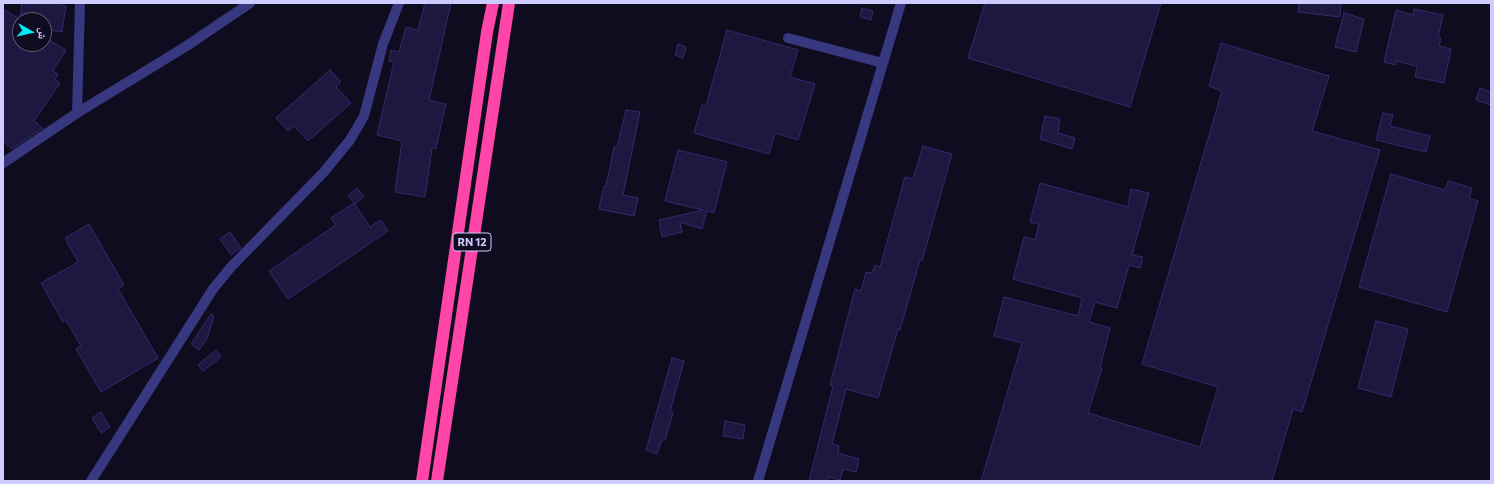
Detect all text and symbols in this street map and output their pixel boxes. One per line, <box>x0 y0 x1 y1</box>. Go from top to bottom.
north arrow <box>12 12 52 52</box>
text: ش <box>36 27 51 40</box>
road number: RN 12 <box>453 233 491 251</box>

